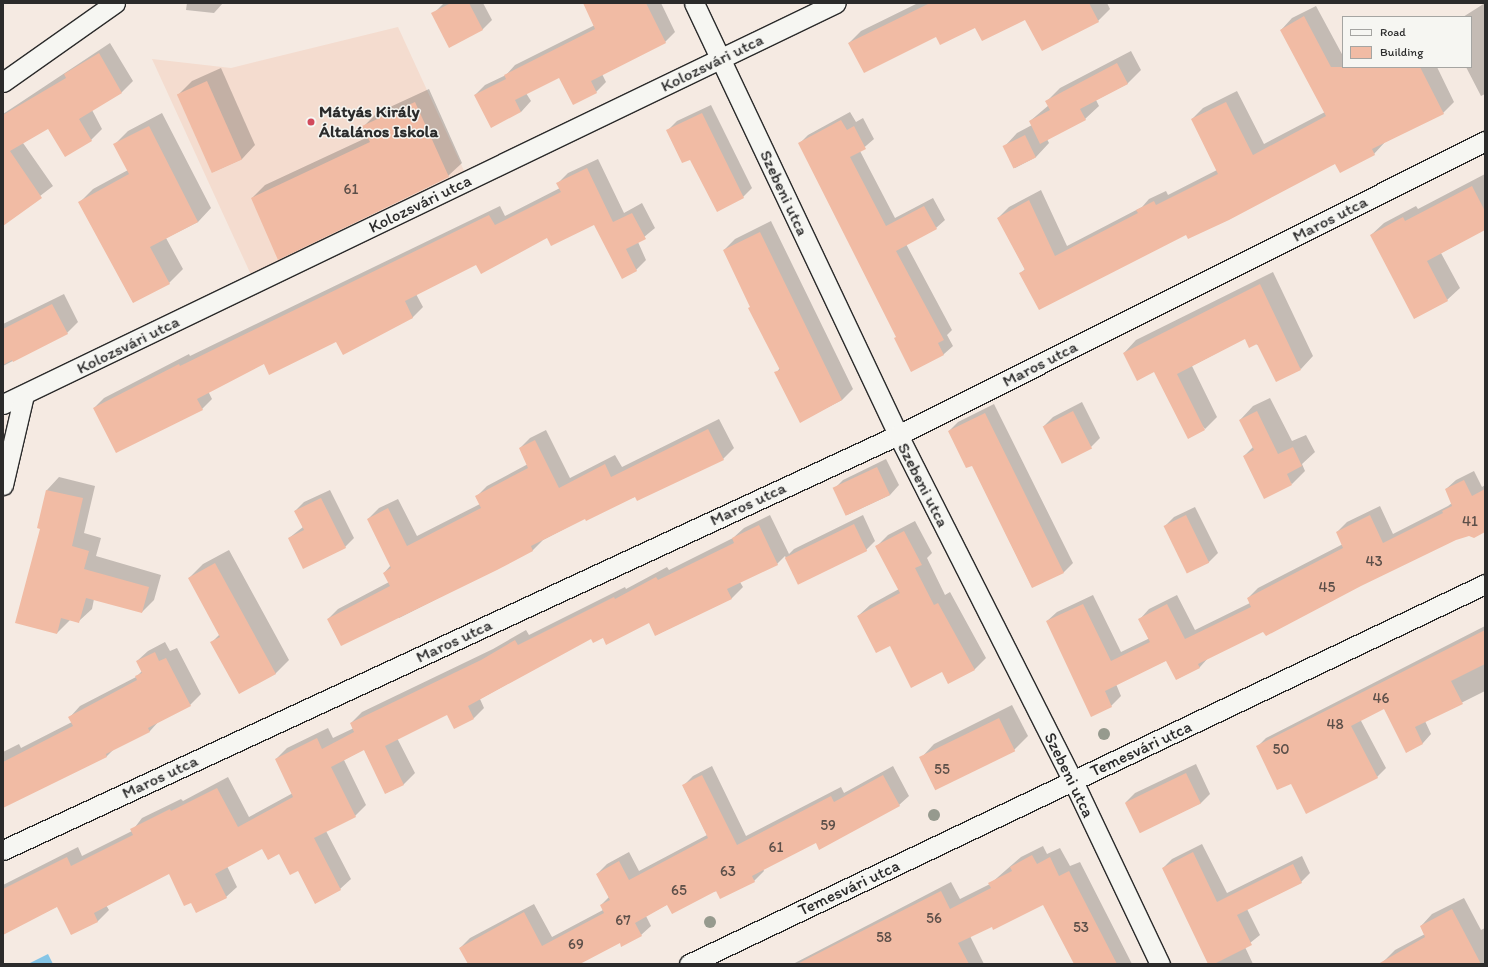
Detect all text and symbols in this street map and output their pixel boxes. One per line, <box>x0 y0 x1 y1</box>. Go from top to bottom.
legend <box>1342 16 1472 68</box>
text: Road <box>1380 25 1406 39</box>
street label: Kolozsvári utca <box>657 29 767 97</box>
text: Building <box>1380 45 1423 59</box>
place label: Mátyás Király Általános Iskola <box>319 102 438 142</box>
marker: Mátyás Király Általános Iskola <box>306 117 316 127</box>
street label: Szebeni utca <box>755 147 813 239</box>
street label: Kolozsvári utca <box>365 170 475 238</box>
house number: 61 <box>344 181 358 199</box>
street label: Maros utca <box>1289 192 1371 246</box>
street label: Kolozsvári utca <box>73 311 183 379</box>
street label: Maros utca <box>999 337 1081 391</box>
street label: Szebeni utca <box>893 439 953 531</box>
street label: Maros utca <box>707 478 789 530</box>
house number: 41 <box>1462 513 1478 531</box>
house number: 43 <box>1365 553 1383 571</box>
house number: 45 <box>1319 579 1335 597</box>
street label: Maros utca <box>413 615 495 667</box>
house number: 46 <box>1373 690 1389 708</box>
house number: 48 <box>1326 716 1344 734</box>
street label: Temesvári utca <box>1087 717 1195 781</box>
street label: Szebeni utca <box>1040 729 1098 821</box>
house number: 50 <box>1272 741 1290 759</box>
street label: Maros utca <box>119 751 201 803</box>
house number: 55 <box>934 761 950 779</box>
house number: 59 <box>820 817 836 835</box>
house number: 61 <box>769 839 783 857</box>
street label: Temesvári utca <box>795 856 903 920</box>
house number: 63 <box>720 863 736 881</box>
house number: 65 <box>671 882 687 900</box>
house number: 56 <box>926 910 942 928</box>
house number: 67 <box>615 912 631 930</box>
house number: 53 <box>1073 919 1089 937</box>
house number: 58 <box>876 929 892 947</box>
house number: 69 <box>568 936 584 954</box>

